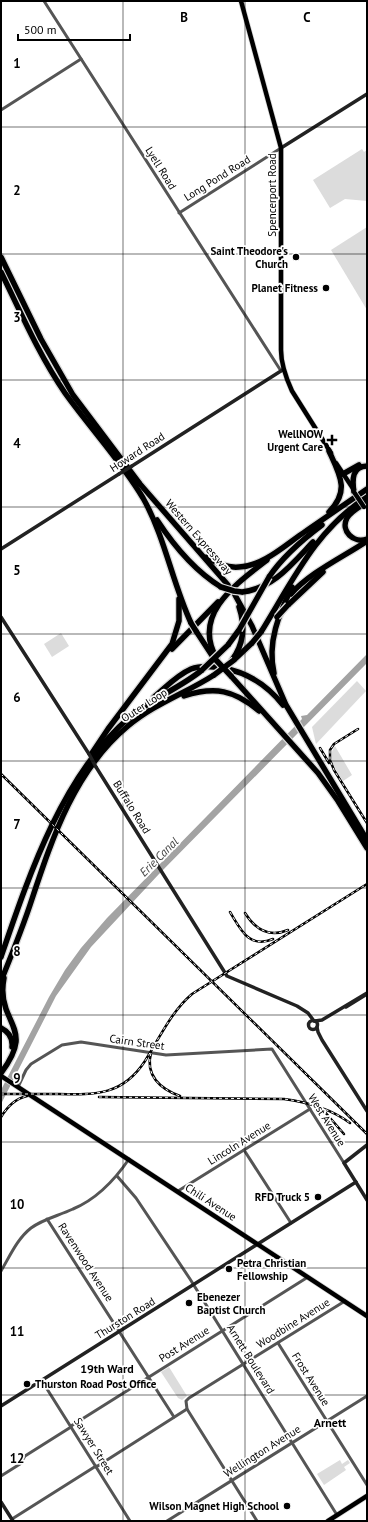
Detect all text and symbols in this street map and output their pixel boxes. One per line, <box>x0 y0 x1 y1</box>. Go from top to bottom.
text: B <box>180 9 188 26</box>
text: C <box>303 9 311 26</box>
scale bar <box>18 16 130 42</box>
text: 500 m <box>24 22 57 37</box>
text: 1 <box>13 55 21 72</box>
street label: Lyell Road <box>142 144 180 192</box>
street label: Long Pond Road <box>181 152 253 204</box>
street label: Spencerport Road <box>265 153 279 237</box>
text: 2 <box>13 182 21 199</box>
place label: Saint Theodore's Church <box>210 244 288 271</box>
marker: Saint Theodore's Church <box>291 252 301 262</box>
place label: Planet Fitness <box>252 281 318 295</box>
marker: Planet Fitness <box>321 283 331 293</box>
text: 3 <box>13 309 21 326</box>
place label: WellNOW Urgent Care <box>267 427 324 454</box>
street label: Howard Road <box>107 429 167 475</box>
marker: WellNOW Urgent Care <box>326 434 338 446</box>
text: 4 <box>13 435 21 452</box>
street label: Western Expressway <box>162 496 236 578</box>
text: 5 <box>13 562 21 579</box>
street label: Outer Loop <box>118 685 170 725</box>
text: 6 <box>13 689 21 706</box>
street label: Buffalo Road <box>110 778 154 836</box>
text: 7 <box>13 816 21 833</box>
water label: Erie Canal <box>136 833 182 879</box>
text: 8 <box>13 943 21 960</box>
street label: Cairn Street <box>109 1031 166 1053</box>
text: 9 <box>13 1070 21 1087</box>
street label: West Avenue <box>305 1091 349 1149</box>
street label: Lincoln Avenue <box>205 1118 273 1168</box>
street label: Chili Avenue <box>183 1180 240 1224</box>
place label: RFD Truck 5 <box>255 1190 310 1204</box>
marker: RFD Truck 5 <box>313 1192 323 1202</box>
text: 10 <box>10 1196 24 1213</box>
street label: Ravenwood Avenue <box>55 1220 117 1304</box>
place label: Petra Christian Fellowship <box>237 1256 306 1283</box>
marker: Petra Christian Fellowship <box>224 1264 234 1274</box>
place label: Ebenezer Baptist Church <box>197 1290 266 1317</box>
street label: Thurston Road <box>92 1294 158 1342</box>
street label: Woodbine Avenue <box>254 1295 333 1351</box>
marker: Ebenezer Baptist Church <box>184 1298 194 1308</box>
street label: Arnett Boulevard <box>224 1322 278 1396</box>
text: 11 <box>10 1323 24 1340</box>
street label: Post Avenue <box>156 1323 212 1365</box>
street label: Frost Avenue <box>289 1350 333 1409</box>
district label: 19th Ward <box>80 1361 134 1376</box>
place label: Thurston Road Post Office <box>35 1377 157 1391</box>
marker: Thurston Road Post Office <box>22 1379 32 1389</box>
street label: Sawyer Street <box>71 1415 117 1477</box>
district label: Arnett <box>314 1415 347 1430</box>
street label: Wellington Avenue <box>221 1422 303 1480</box>
text: 12 <box>10 1450 24 1467</box>
place label: Wilson Magnet High School <box>149 1499 280 1513</box>
marker: Wilson Magnet High School <box>282 1501 292 1511</box>

